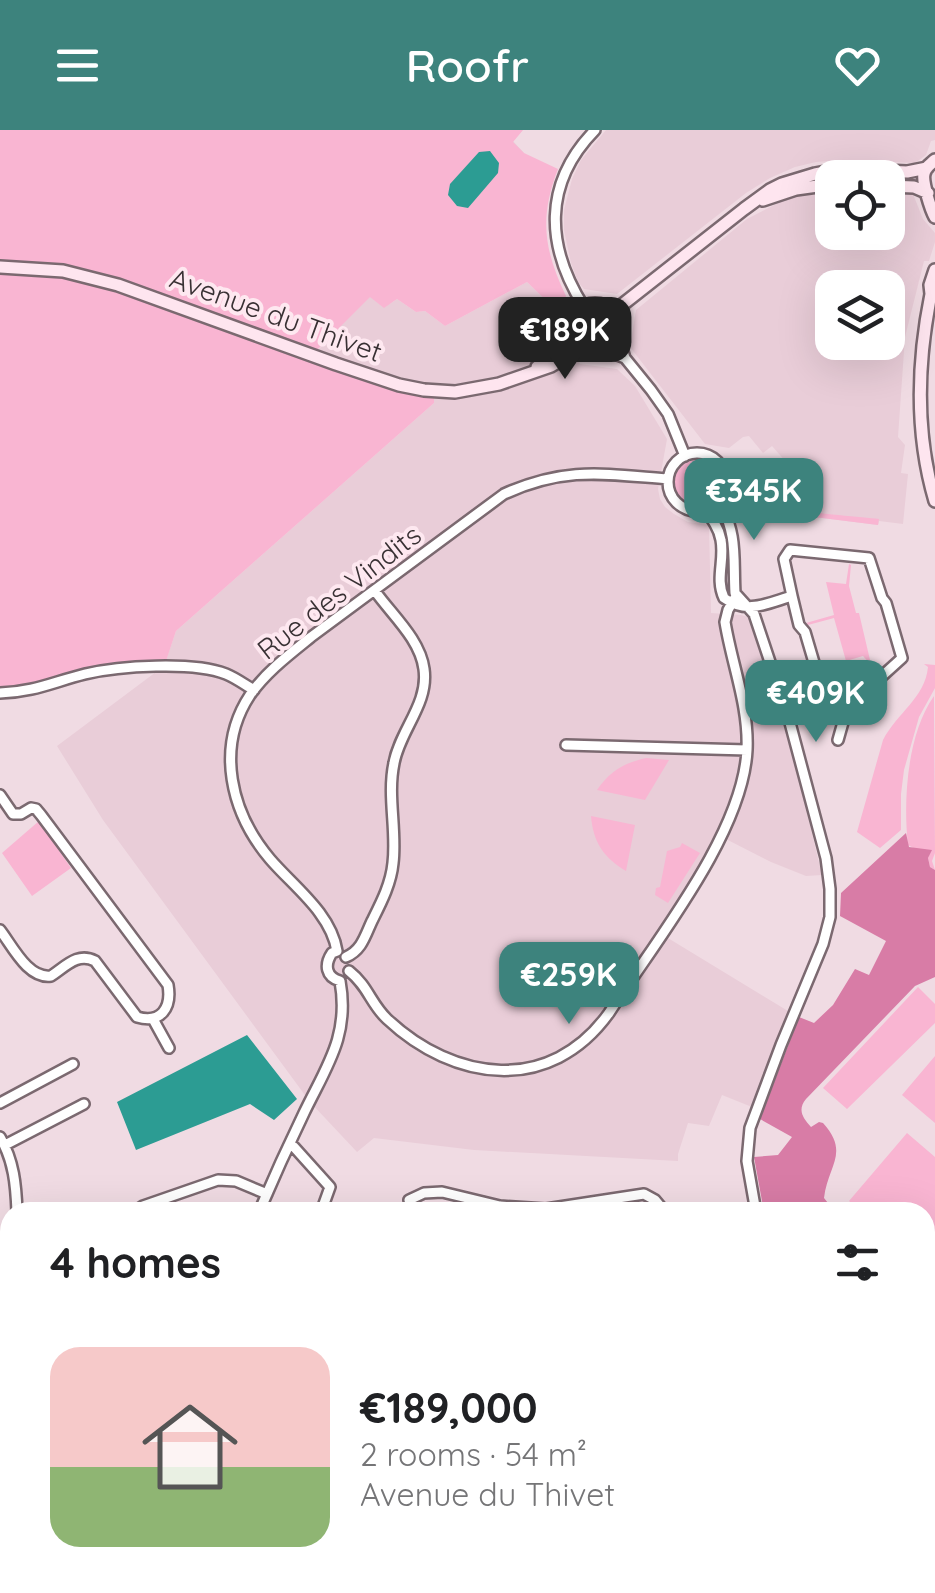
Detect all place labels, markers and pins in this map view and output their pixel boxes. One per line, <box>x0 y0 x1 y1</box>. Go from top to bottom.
pin: €189K <box>495 297 635 382</box>
pin: €345K <box>684 458 824 543</box>
pin: €409K <box>746 660 886 745</box>
pin: €259K <box>499 942 639 1027</box>

